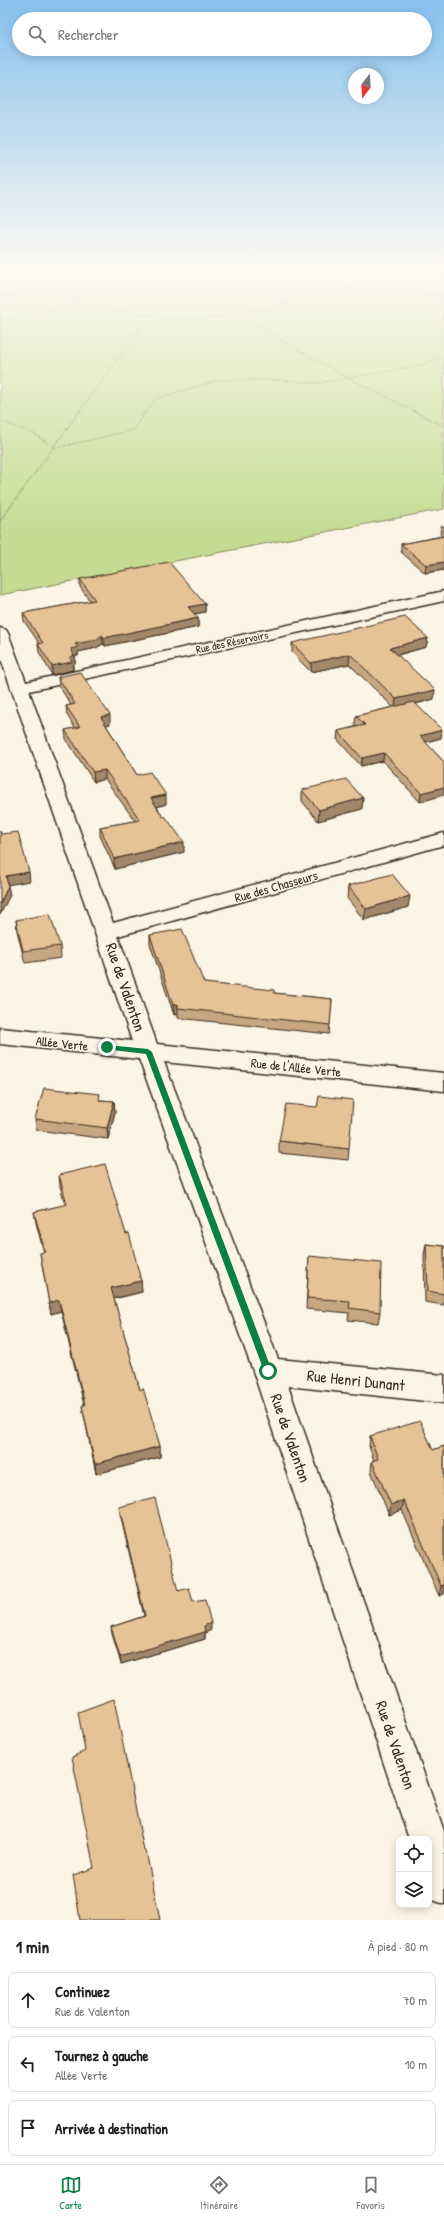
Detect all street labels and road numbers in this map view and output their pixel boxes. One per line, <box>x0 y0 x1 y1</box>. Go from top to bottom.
street label: Rue des Réservoirs <box>194 627 270 657</box>
street label: Rue des Chasseurs <box>232 866 320 906</box>
street label: Rue de Valenton <box>101 940 151 1034</box>
street label: Allée Verte <box>35 1031 89 1055</box>
street label: Rue de l'Allée Verte <box>250 1053 342 1081</box>
street label: Rue Henri Dunant <box>306 1364 407 1396</box>
street label: Rue de Valenton <box>266 1391 316 1485</box>
street label: Rue de Valenton <box>371 1698 421 1792</box>

